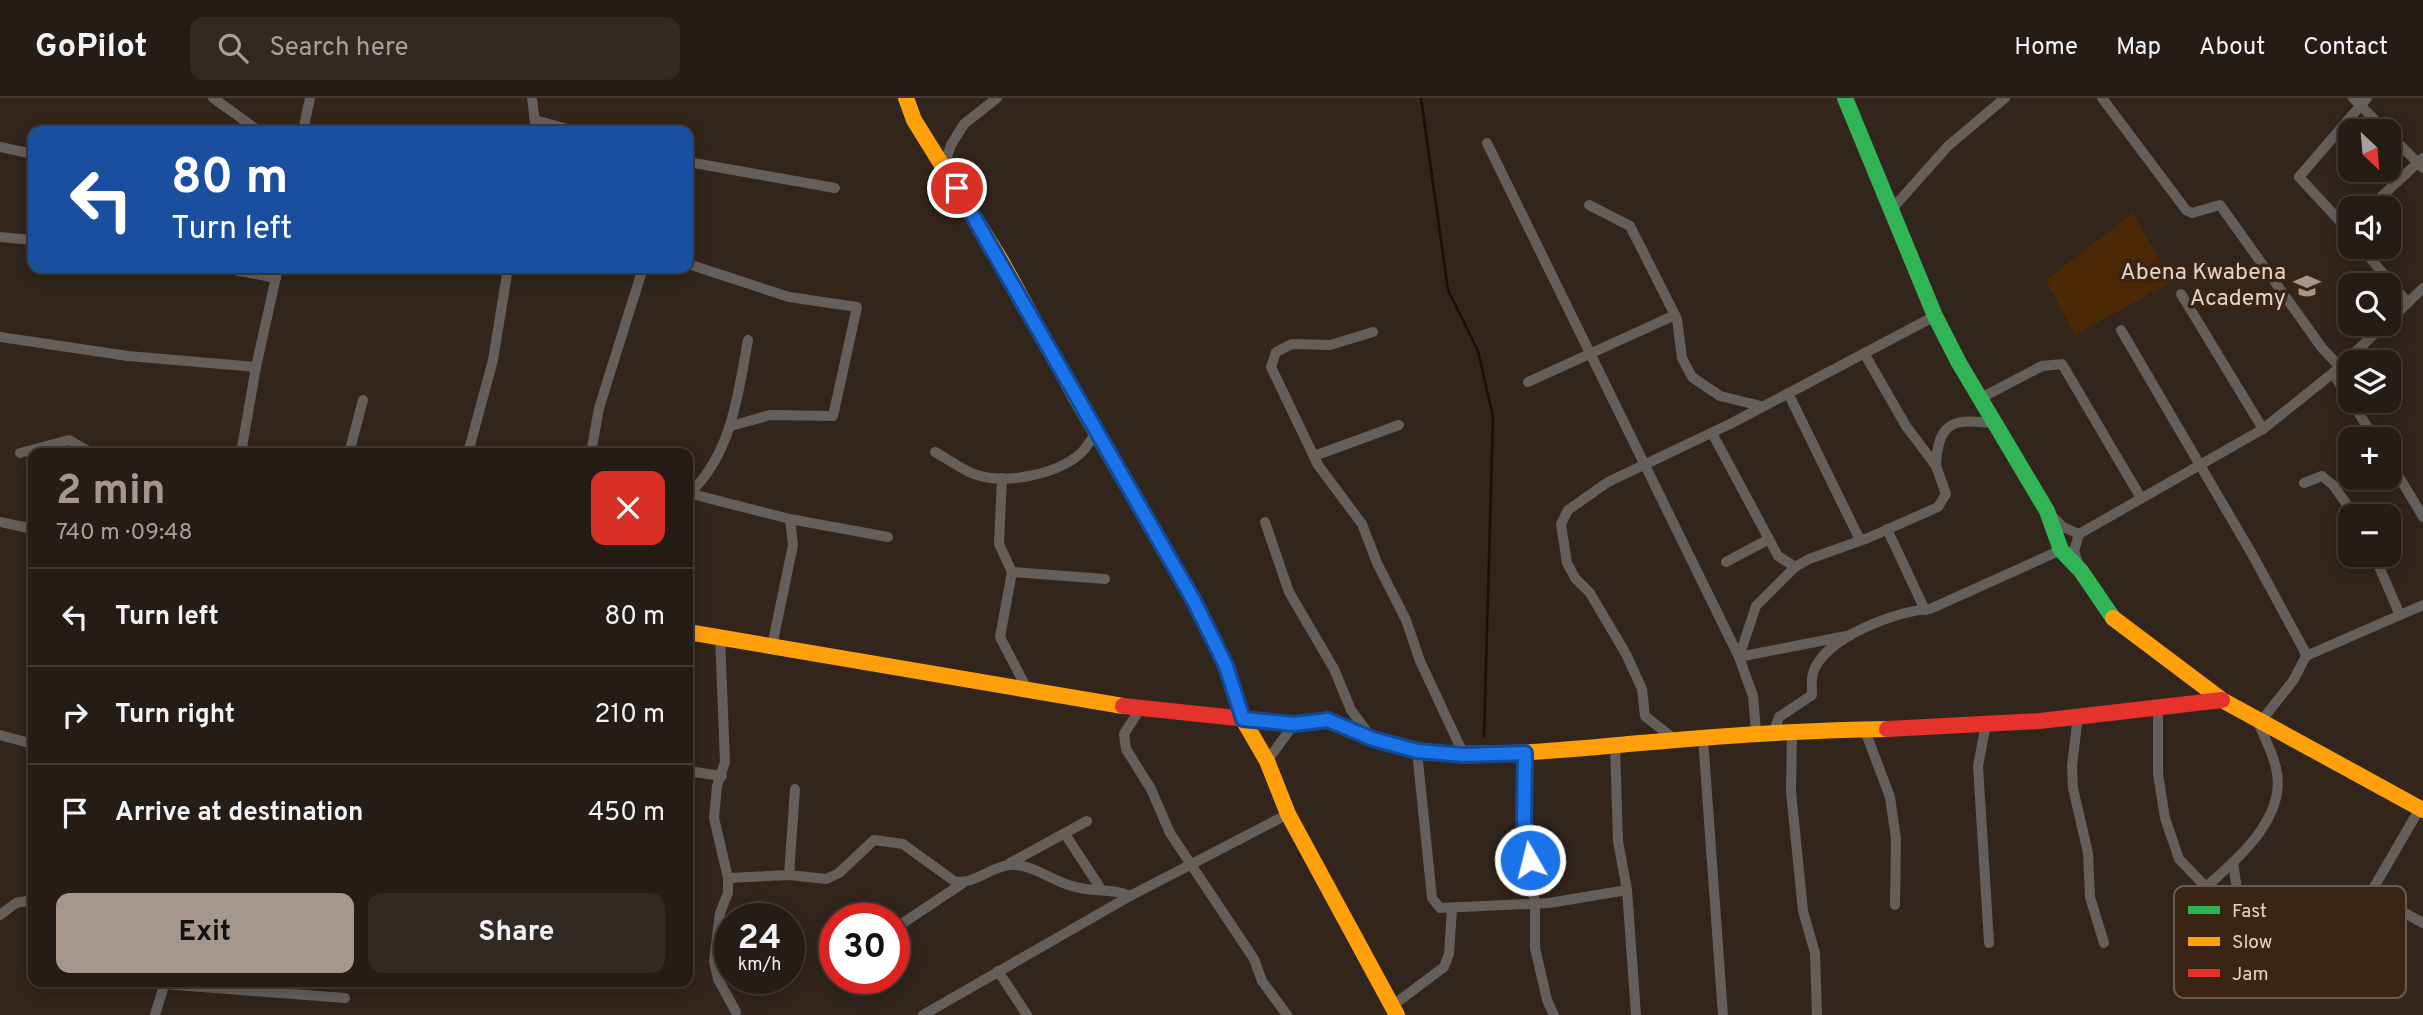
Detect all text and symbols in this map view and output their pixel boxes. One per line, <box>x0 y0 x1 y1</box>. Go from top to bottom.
search box <box>190 17 680 80</box>
text: GoPilot <box>35 27 148 69</box>
icon: search <box>214 29 252 67</box>
text: Search here <box>270 32 408 65</box>
text: Home <box>2014 33 2078 63</box>
text: Map <box>2116 33 2161 63</box>
text: About <box>2199 33 2265 63</box>
text: Contact <box>2303 33 2388 63</box>
north arrow <box>2338 119 2401 182</box>
map controls <box>2338 119 2401 567</box>
text: 80 m <box>171 149 288 211</box>
icon: left <box>56 154 147 245</box>
pin <box>927 158 987 218</box>
icon: arrive <box>938 169 976 207</box>
button: sound <box>2338 196 2401 259</box>
text: Turn left <box>171 210 292 250</box>
place label: Abena Kwabena Academy <box>2120 259 2286 314</box>
school or university icon: Abena Kwabena Academy <box>2292 271 2322 301</box>
button: search <box>2338 273 2401 336</box>
button: layers <box>2338 350 2401 413</box>
button: + <box>2338 427 2401 490</box>
text: 2 min <box>56 466 166 519</box>
button: close <box>591 471 665 545</box>
button: − <box>2338 504 2401 567</box>
text: 740 m · 09:48 <box>56 519 192 548</box>
icon: left <box>56 598 94 636</box>
text: Turn left <box>115 601 219 634</box>
text: 80 m <box>605 601 665 634</box>
icon: right <box>56 696 94 734</box>
text: Turn right <box>115 699 235 732</box>
text: 210 m <box>595 699 665 732</box>
icon: arrive <box>56 794 94 832</box>
text: Arrive at destination <box>115 797 363 830</box>
text: 450 m <box>588 797 665 830</box>
position arrow <box>1493 823 1567 897</box>
legend <box>2174 886 2406 998</box>
button: Exit <box>56 893 354 973</box>
button: Share <box>368 893 665 973</box>
text: Fast <box>2232 900 2267 924</box>
speed limit sign: 30 <box>819 903 910 994</box>
text: 24 <box>738 917 781 961</box>
text: Slow <box>2232 931 2272 955</box>
text: km/h <box>738 954 781 977</box>
text: Jam <box>2232 963 2269 987</box>

